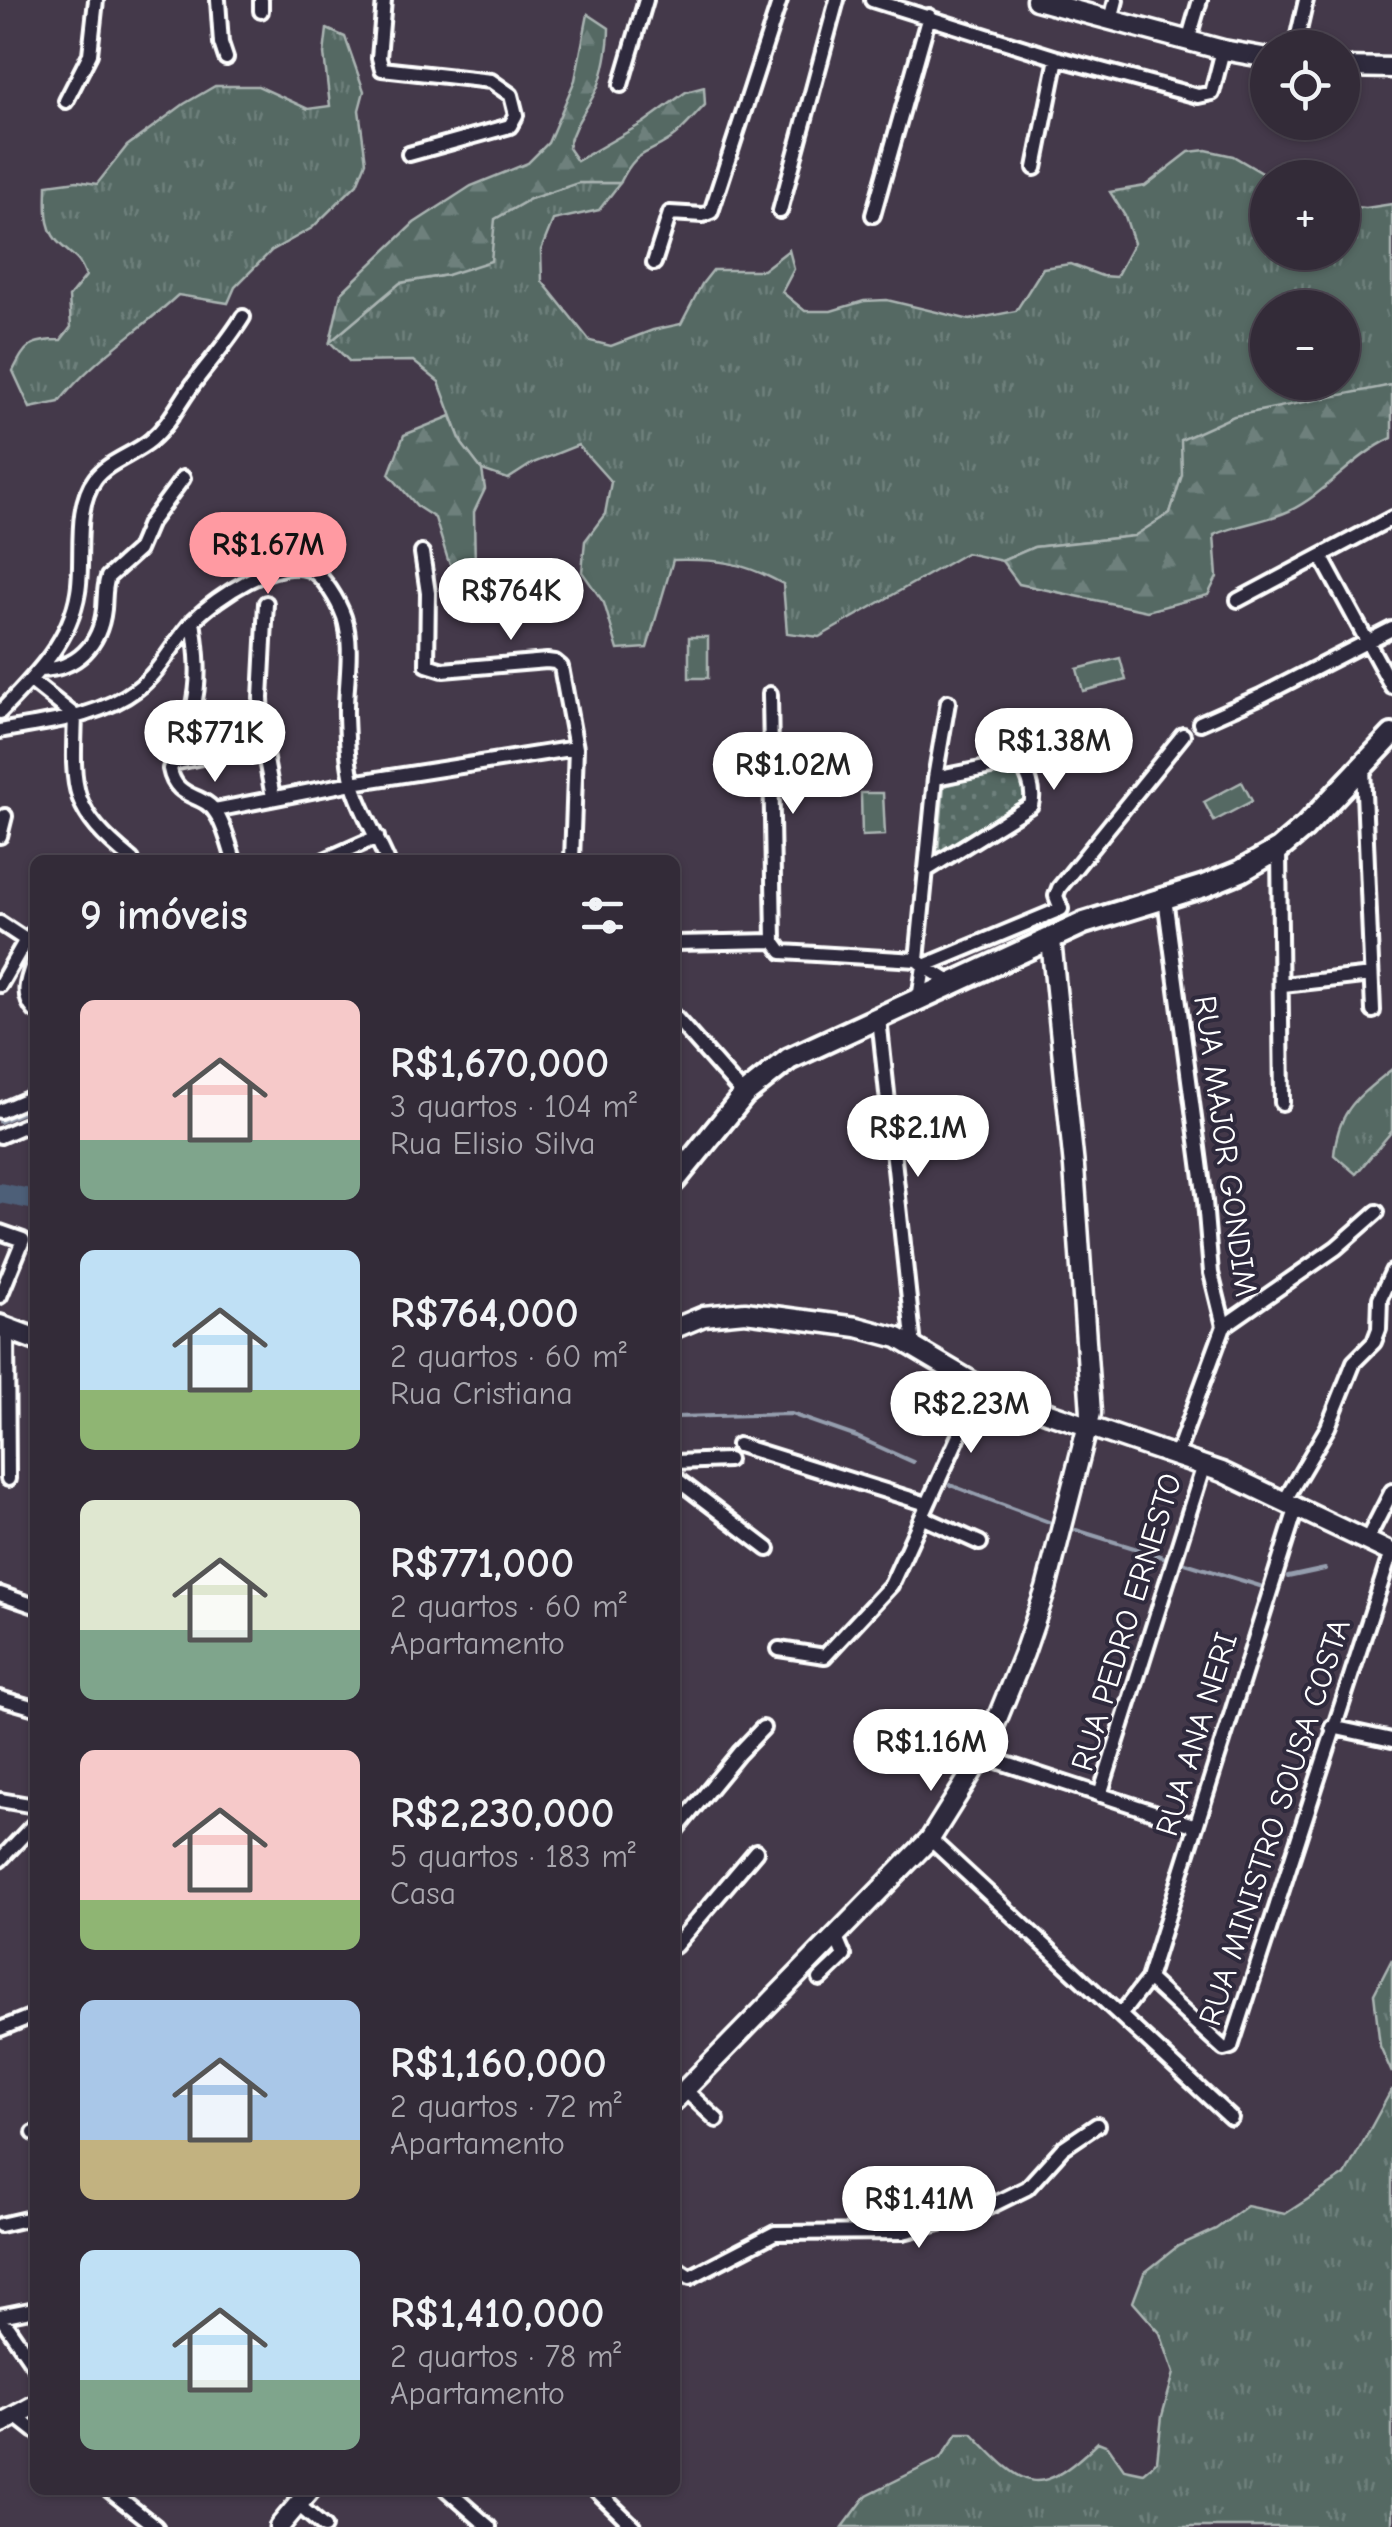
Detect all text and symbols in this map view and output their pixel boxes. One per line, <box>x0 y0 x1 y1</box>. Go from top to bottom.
map controls <box>1250 30 1360 400</box>
button: locate <box>1250 30 1360 140</box>
button: + <box>1250 160 1360 270</box>
button: − <box>1250 290 1360 400</box>
pin: R$1.67M <box>176 512 360 597</box>
text: R$1.67M <box>211 526 325 563</box>
pin: R$764K <box>430 558 592 643</box>
text: R$764K <box>461 572 561 609</box>
pin: R$771K <box>134 700 296 785</box>
pin: R$1.38M <box>962 708 1146 793</box>
text: R$771K <box>166 714 264 751</box>
text: R$1.38M <box>997 722 1111 759</box>
pin: R$1.02M <box>701 732 885 817</box>
text: R$1.02M <box>735 746 851 783</box>
icon: filters <box>575 888 630 943</box>
text: 9 imóveis <box>80 891 248 940</box>
street label: RUA MAJOR GONDIM <box>1186 993 1265 1299</box>
text: R$1,670,000 <box>390 1039 609 1088</box>
icon: home <box>160 1040 280 1160</box>
text: 3 quartos · 104 m² <box>390 1088 637 1125</box>
pin: R$2.1M <box>837 1095 999 1180</box>
text: R$2.1M <box>869 1109 967 1146</box>
text: Rua Elisio Silva <box>390 1125 596 1162</box>
text: R$764,000 <box>390 1289 579 1338</box>
icon: home <box>160 1290 280 1410</box>
text: 2 quartos · 60 m² <box>390 1338 627 1375</box>
pin: R$2.23M <box>879 1371 1063 1456</box>
text: Rua Cristiana <box>390 1375 573 1412</box>
text: R$2.23M <box>912 1385 1030 1422</box>
street label: RUA PEDRO ERNESTO <box>1064 1469 1189 1776</box>
text: R$771,000 <box>390 1539 574 1588</box>
icon: home <box>160 1540 280 1660</box>
text: 2 quartos · 60 m² <box>390 1588 627 1625</box>
street label: RUA MINISTRO SOUSA COSTA <box>1191 1614 1358 2030</box>
text: Apartamento <box>390 1625 565 1662</box>
street label: RUA ANA NERI <box>1148 1628 1245 1840</box>
pin: R$1.16M <box>839 1709 1023 1794</box>
text: R$1.16M <box>875 1723 987 1760</box>
text: R$2,230,000 <box>390 1789 614 1838</box>
icon: home <box>160 1790 280 1910</box>
text: 5 quartos · 183 m² <box>390 1838 636 1875</box>
text: Casa <box>390 1875 456 1912</box>
text: R$1,160,000 <box>390 2039 607 2088</box>
icon: home <box>160 2040 280 2160</box>
text: 2 quartos · 72 m² <box>390 2088 622 2125</box>
text: Apartamento <box>390 2125 565 2162</box>
pin: R$1.41M <box>827 2166 1011 2251</box>
text: R$1.41M <box>864 2180 974 2217</box>
text: R$1,410,000 <box>390 2289 605 2338</box>
icon: home <box>160 2290 280 2410</box>
text: 2 quartos · 78 m² <box>390 2338 621 2375</box>
text: Apartamento <box>390 2375 565 2412</box>

